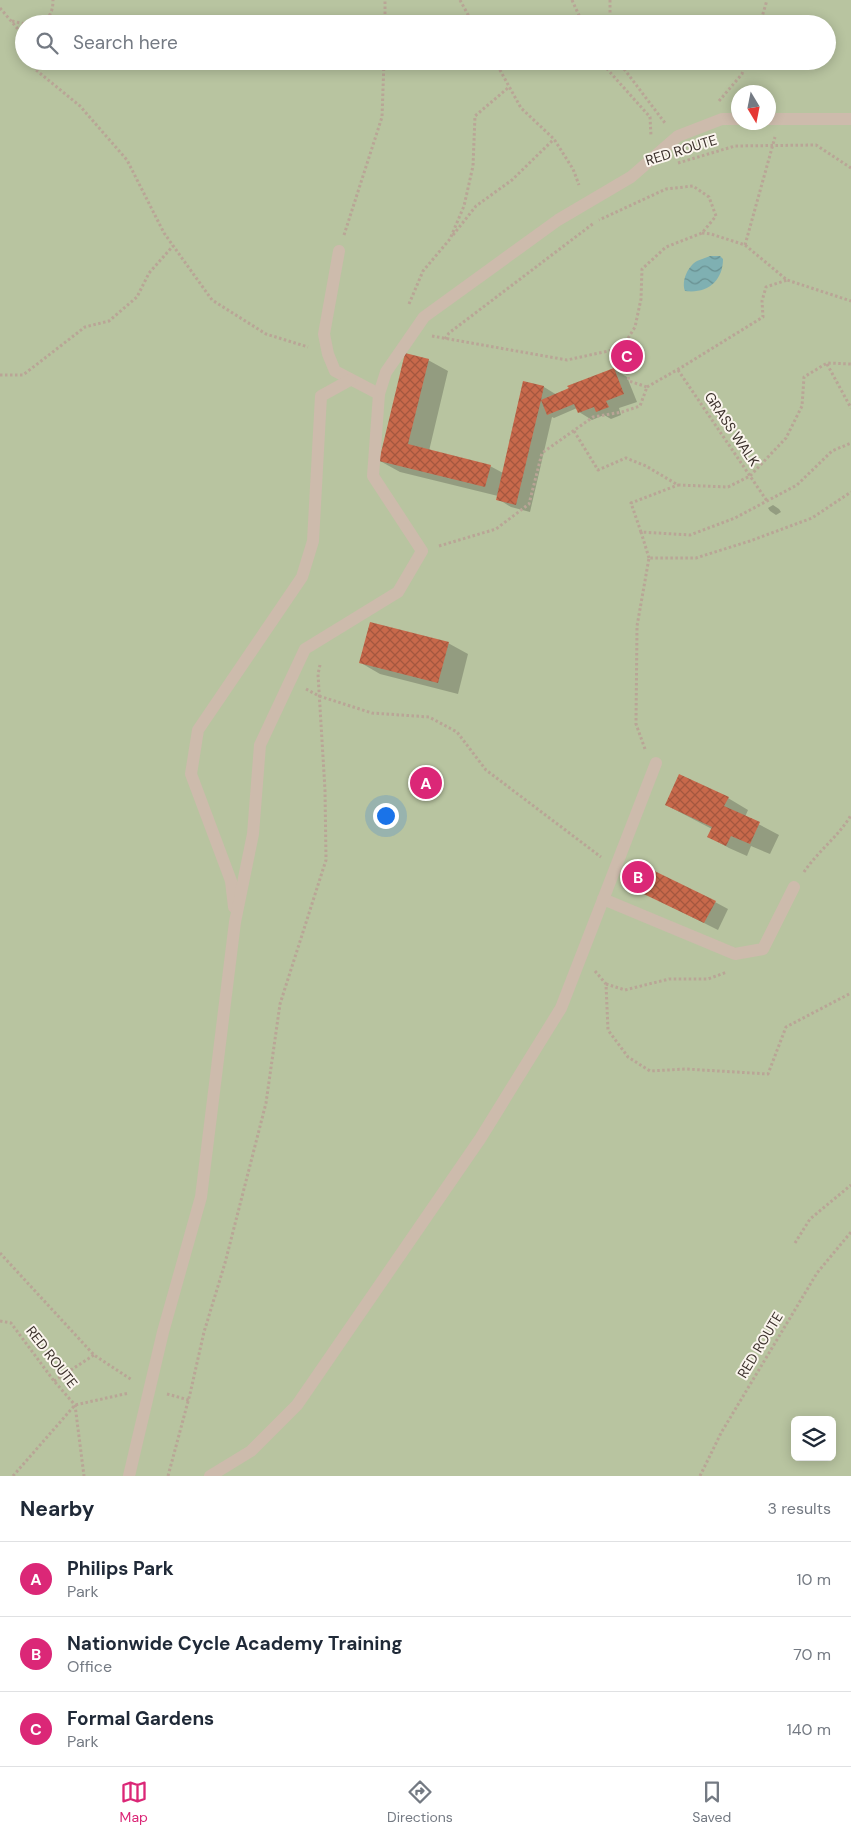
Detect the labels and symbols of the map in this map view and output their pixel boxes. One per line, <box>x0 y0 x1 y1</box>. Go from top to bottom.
north arrow <box>731 85 776 130</box>
street label: RED ROUTE <box>643 131 719 169</box>
pin: C <box>611 337 643 375</box>
street label: GRASS WALK <box>701 388 763 470</box>
pin: A <box>410 764 442 802</box>
your location <box>373 803 399 829</box>
pin: B <box>622 858 654 896</box>
street label: RED ROUTE <box>733 1309 787 1381</box>
street label: RED ROUTE <box>22 1322 82 1392</box>

